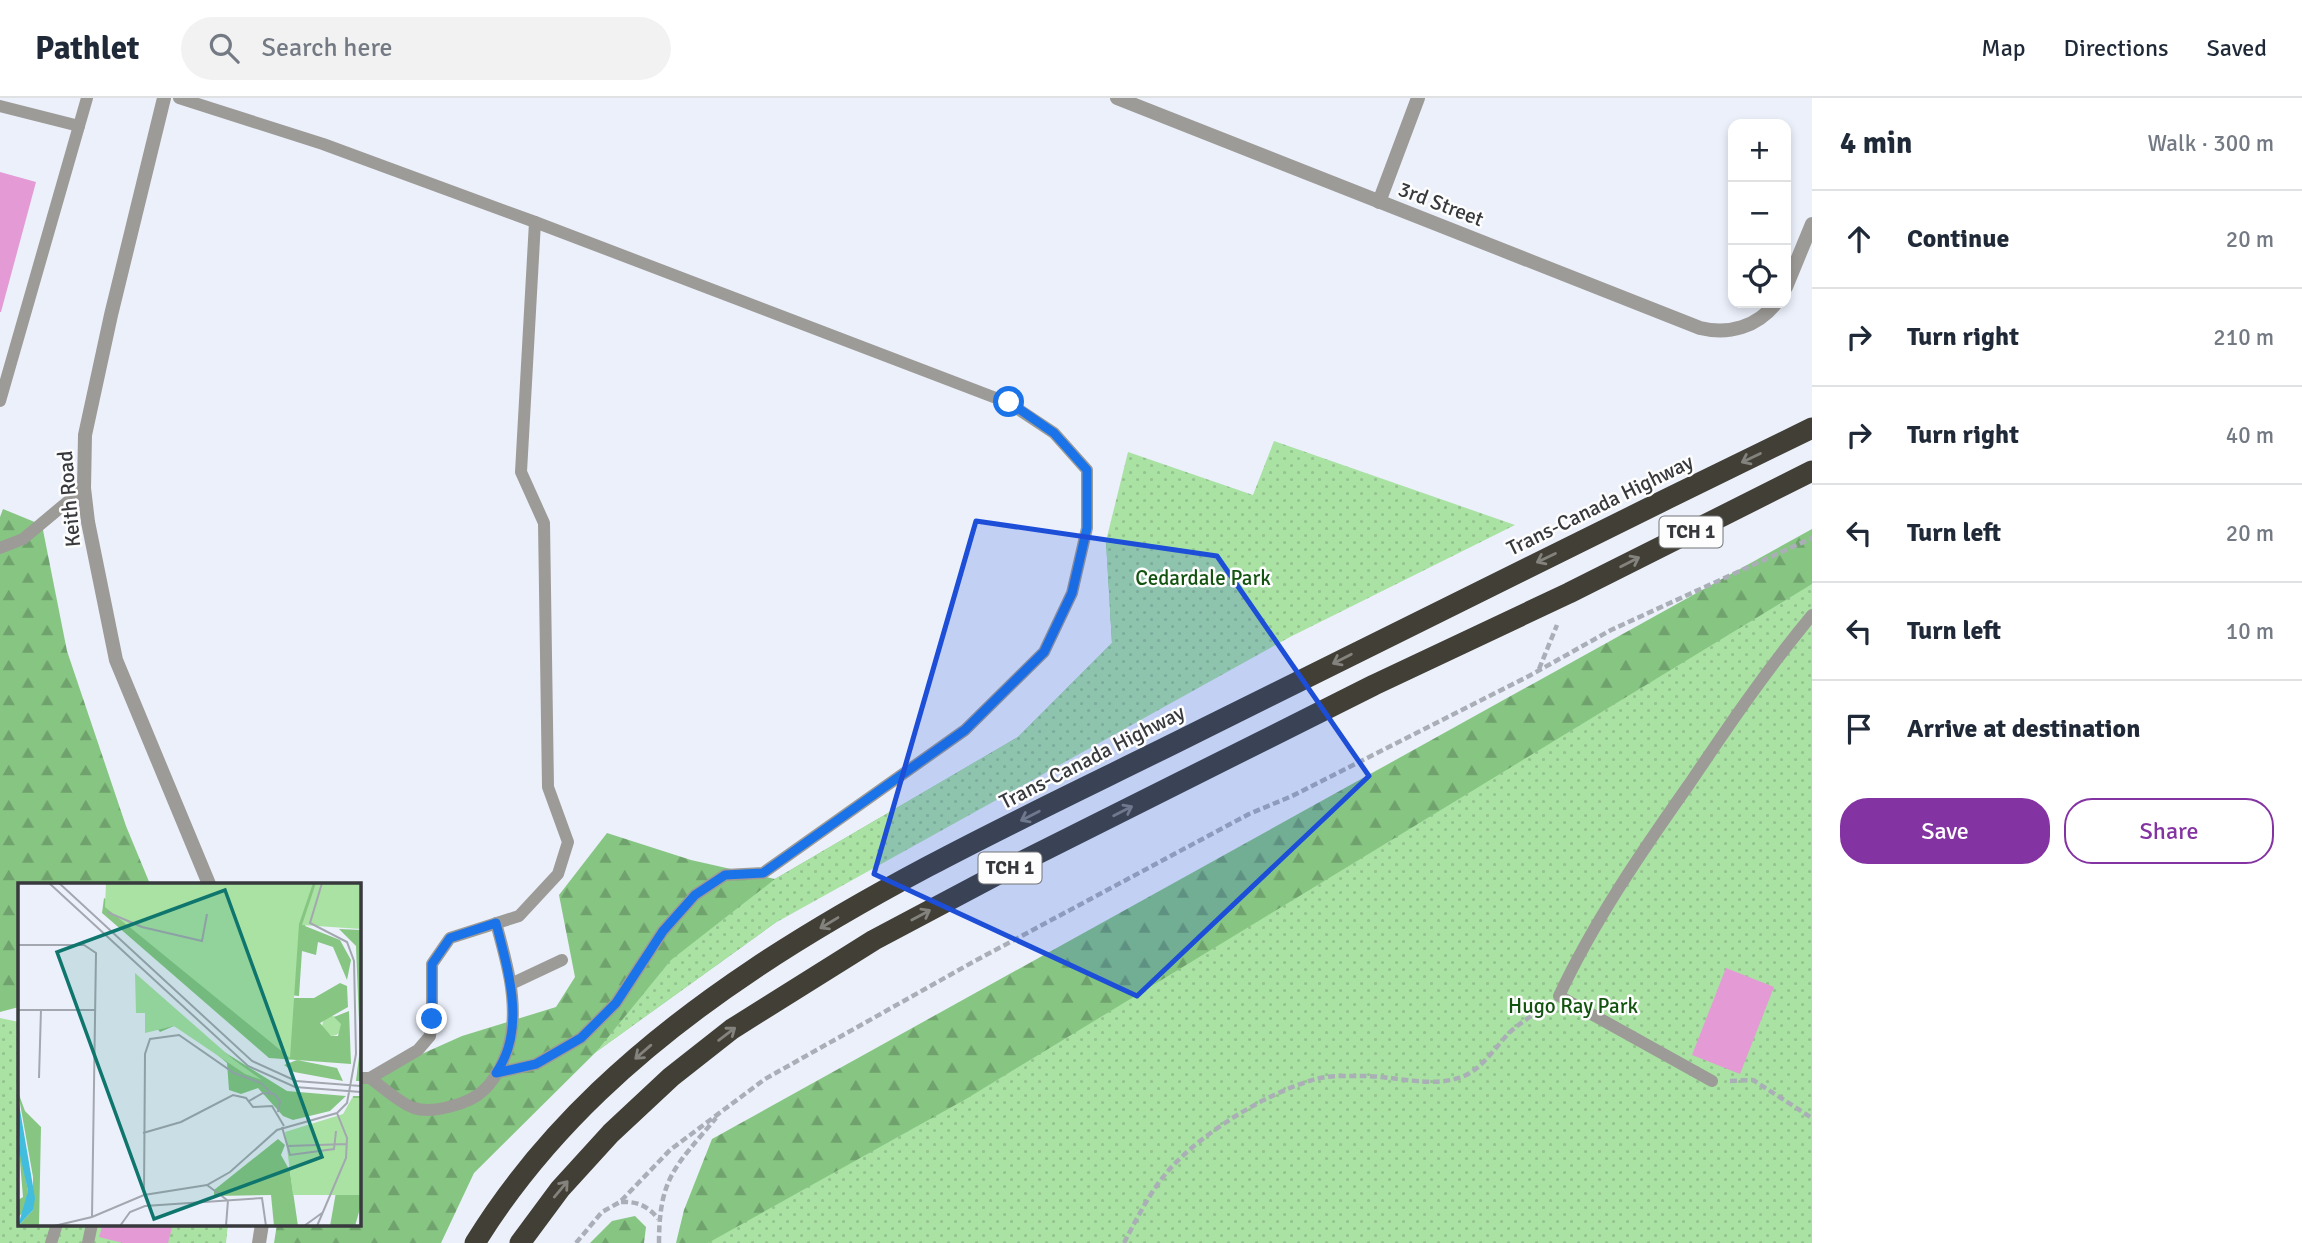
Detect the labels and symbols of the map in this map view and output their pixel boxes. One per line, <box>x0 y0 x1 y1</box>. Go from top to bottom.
street label: 3rd Street <box>1395 176 1487 232</box>
route start <box>993 386 1024 417</box>
street label: Trans-Canada Highway <box>1502 448 1698 561</box>
street label: Keith Road <box>52 450 86 548</box>
one-way arrow <box>1741 452 1762 466</box>
road number: TCH 1 <box>1660 516 1722 547</box>
one-way arrow <box>1536 552 1557 566</box>
one-way arrow <box>1619 555 1640 569</box>
park label: Cedardale Park <box>1135 565 1271 591</box>
one-way arrow <box>1332 653 1353 667</box>
street label: Trans-Canada Highway <box>995 699 1189 815</box>
one-way arrow <box>1112 804 1133 818</box>
one-way arrow <box>1020 809 1041 823</box>
road number: TCH 1 <box>978 852 1042 884</box>
inset map <box>18 883 360 1226</box>
one-way arrow <box>910 908 930 922</box>
one-way arrow <box>820 916 840 930</box>
park label: Hugo Ray Park <box>1508 993 1638 1019</box>
route end <box>416 1003 447 1034</box>
one-way arrow <box>717 1026 736 1041</box>
one-way arrow <box>634 1044 652 1060</box>
one-way arrow <box>554 1180 569 1198</box>

